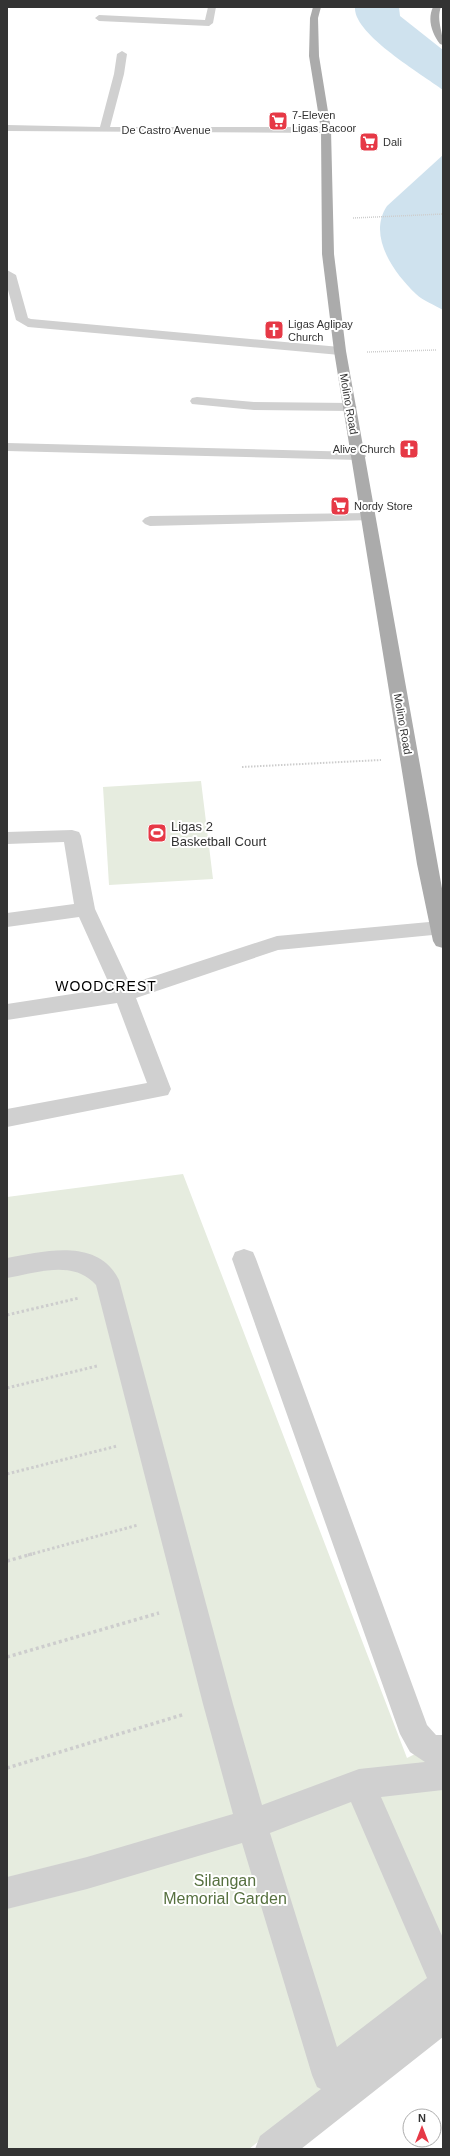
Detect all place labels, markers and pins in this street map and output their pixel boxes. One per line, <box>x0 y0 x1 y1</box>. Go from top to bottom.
place label: 7-Eleven Ligas Bacoor <box>292 109 357 134</box>
supermarket icon: 7-Eleven Ligas Bacoor <box>267 110 289 132</box>
supermarket icon: Dali <box>358 131 380 153</box>
place label: Dali <box>383 136 402 148</box>
place label: Ligas Aglipay Church <box>288 318 353 343</box>
church icon: Ligas Aglipay Church <box>263 319 285 341</box>
church icon: Alive Church <box>398 438 420 460</box>
place label: Alive Church <box>333 443 395 455</box>
supermarket icon: Nordy Store <box>329 495 351 517</box>
place label: Nordy Store <box>354 500 413 512</box>
place label: Ligas 2 Basketball Court <box>171 819 267 849</box>
sports icon: Ligas 2 Basketball Court <box>146 822 168 844</box>

